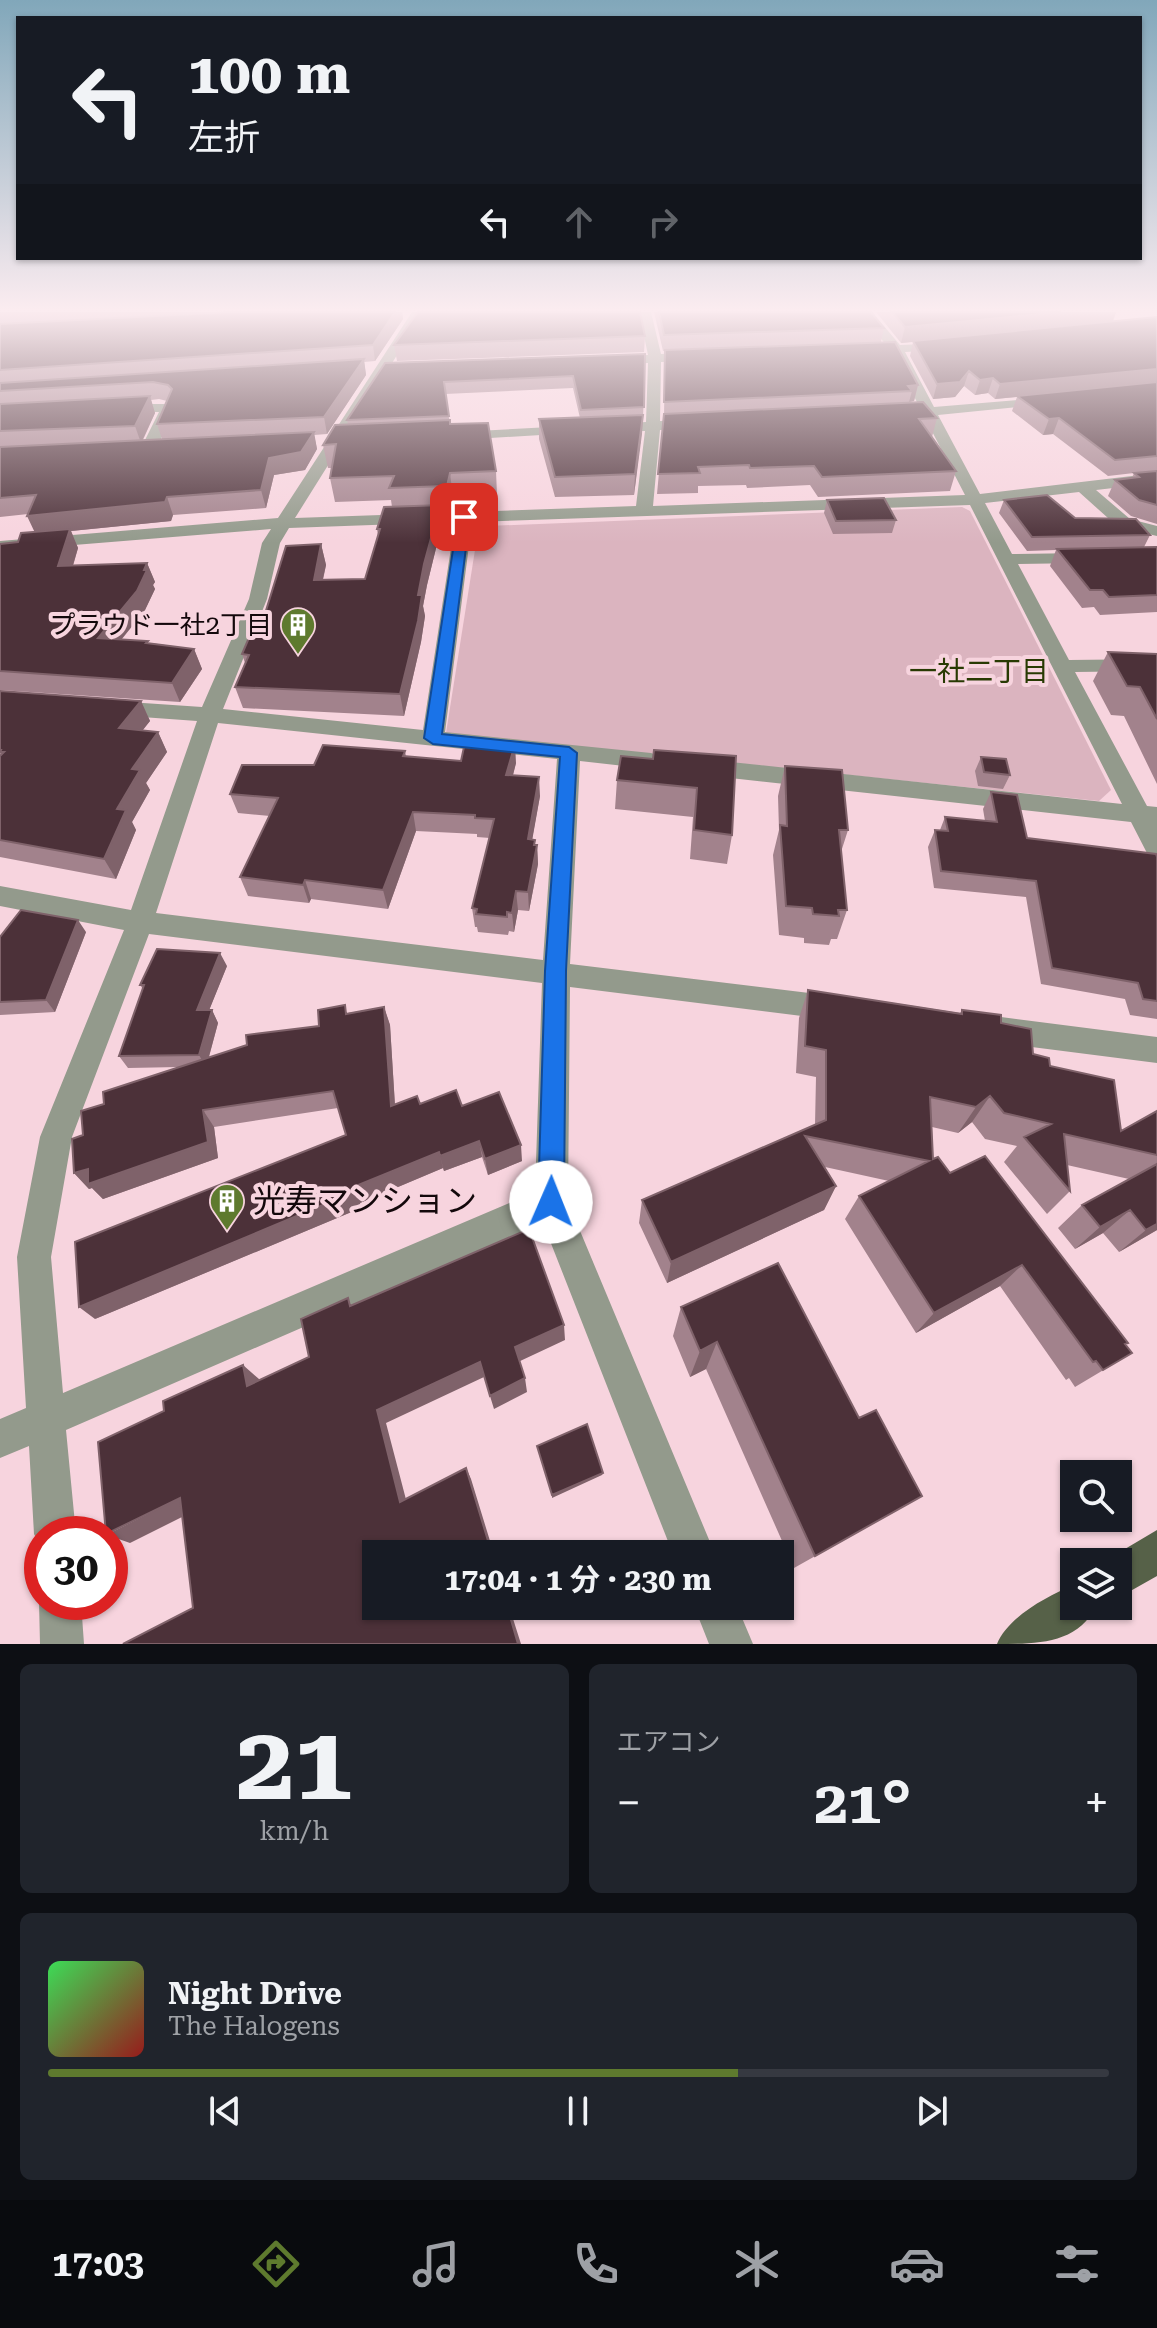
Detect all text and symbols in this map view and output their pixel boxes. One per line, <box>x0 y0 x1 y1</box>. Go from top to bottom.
text: 100 m <box>188 41 350 107</box>
icon: left <box>56 48 160 152</box>
text: 左折 <box>188 117 260 159</box>
icon: left <box>473 200 517 244</box>
icon: ahead <box>557 200 601 244</box>
icon: right <box>641 200 685 244</box>
pin <box>430 483 498 551</box>
icon: arrive <box>442 495 486 539</box>
building icon: プラウド一社2丁目 <box>279 606 317 656</box>
place label: プラウド一社2丁目 <box>49 610 272 640</box>
district label: 一社二丁目 <box>909 655 1049 688</box>
position arrow <box>509 1160 593 1244</box>
building icon: 光寿マンション <box>208 1182 246 1232</box>
place label: 光寿マンション <box>253 1182 477 1220</box>
map controls <box>1060 1460 1132 1620</box>
button: search <box>1060 1460 1132 1532</box>
speed limit sign: 30 <box>24 1516 128 1620</box>
button: layers <box>1060 1548 1132 1620</box>
text: 17:04 · 1 分 · 230 m <box>445 1562 711 1597</box>
text: 21 <box>236 1703 352 1824</box>
text: エアコン <box>617 1727 721 1757</box>
text: 21° <box>814 1767 911 1838</box>
text: − <box>617 1777 641 1829</box>
text: + <box>1084 1777 1109 1829</box>
text: km/h <box>259 1816 329 1846</box>
text: Night Drive <box>168 1976 342 2011</box>
text: The Halogens <box>168 2011 340 2041</box>
icon: previous <box>203 2089 247 2133</box>
icon: pause <box>556 2089 600 2133</box>
icon: next <box>910 2089 954 2133</box>
icon: directions <box>248 2236 304 2292</box>
icon: music <box>408 2236 464 2292</box>
icon: phone <box>568 2236 624 2292</box>
icon: climate <box>729 2236 785 2292</box>
icon: car <box>889 2236 945 2292</box>
icon: filters <box>1049 2236 1105 2292</box>
text: 17:03 <box>52 2243 144 2285</box>

